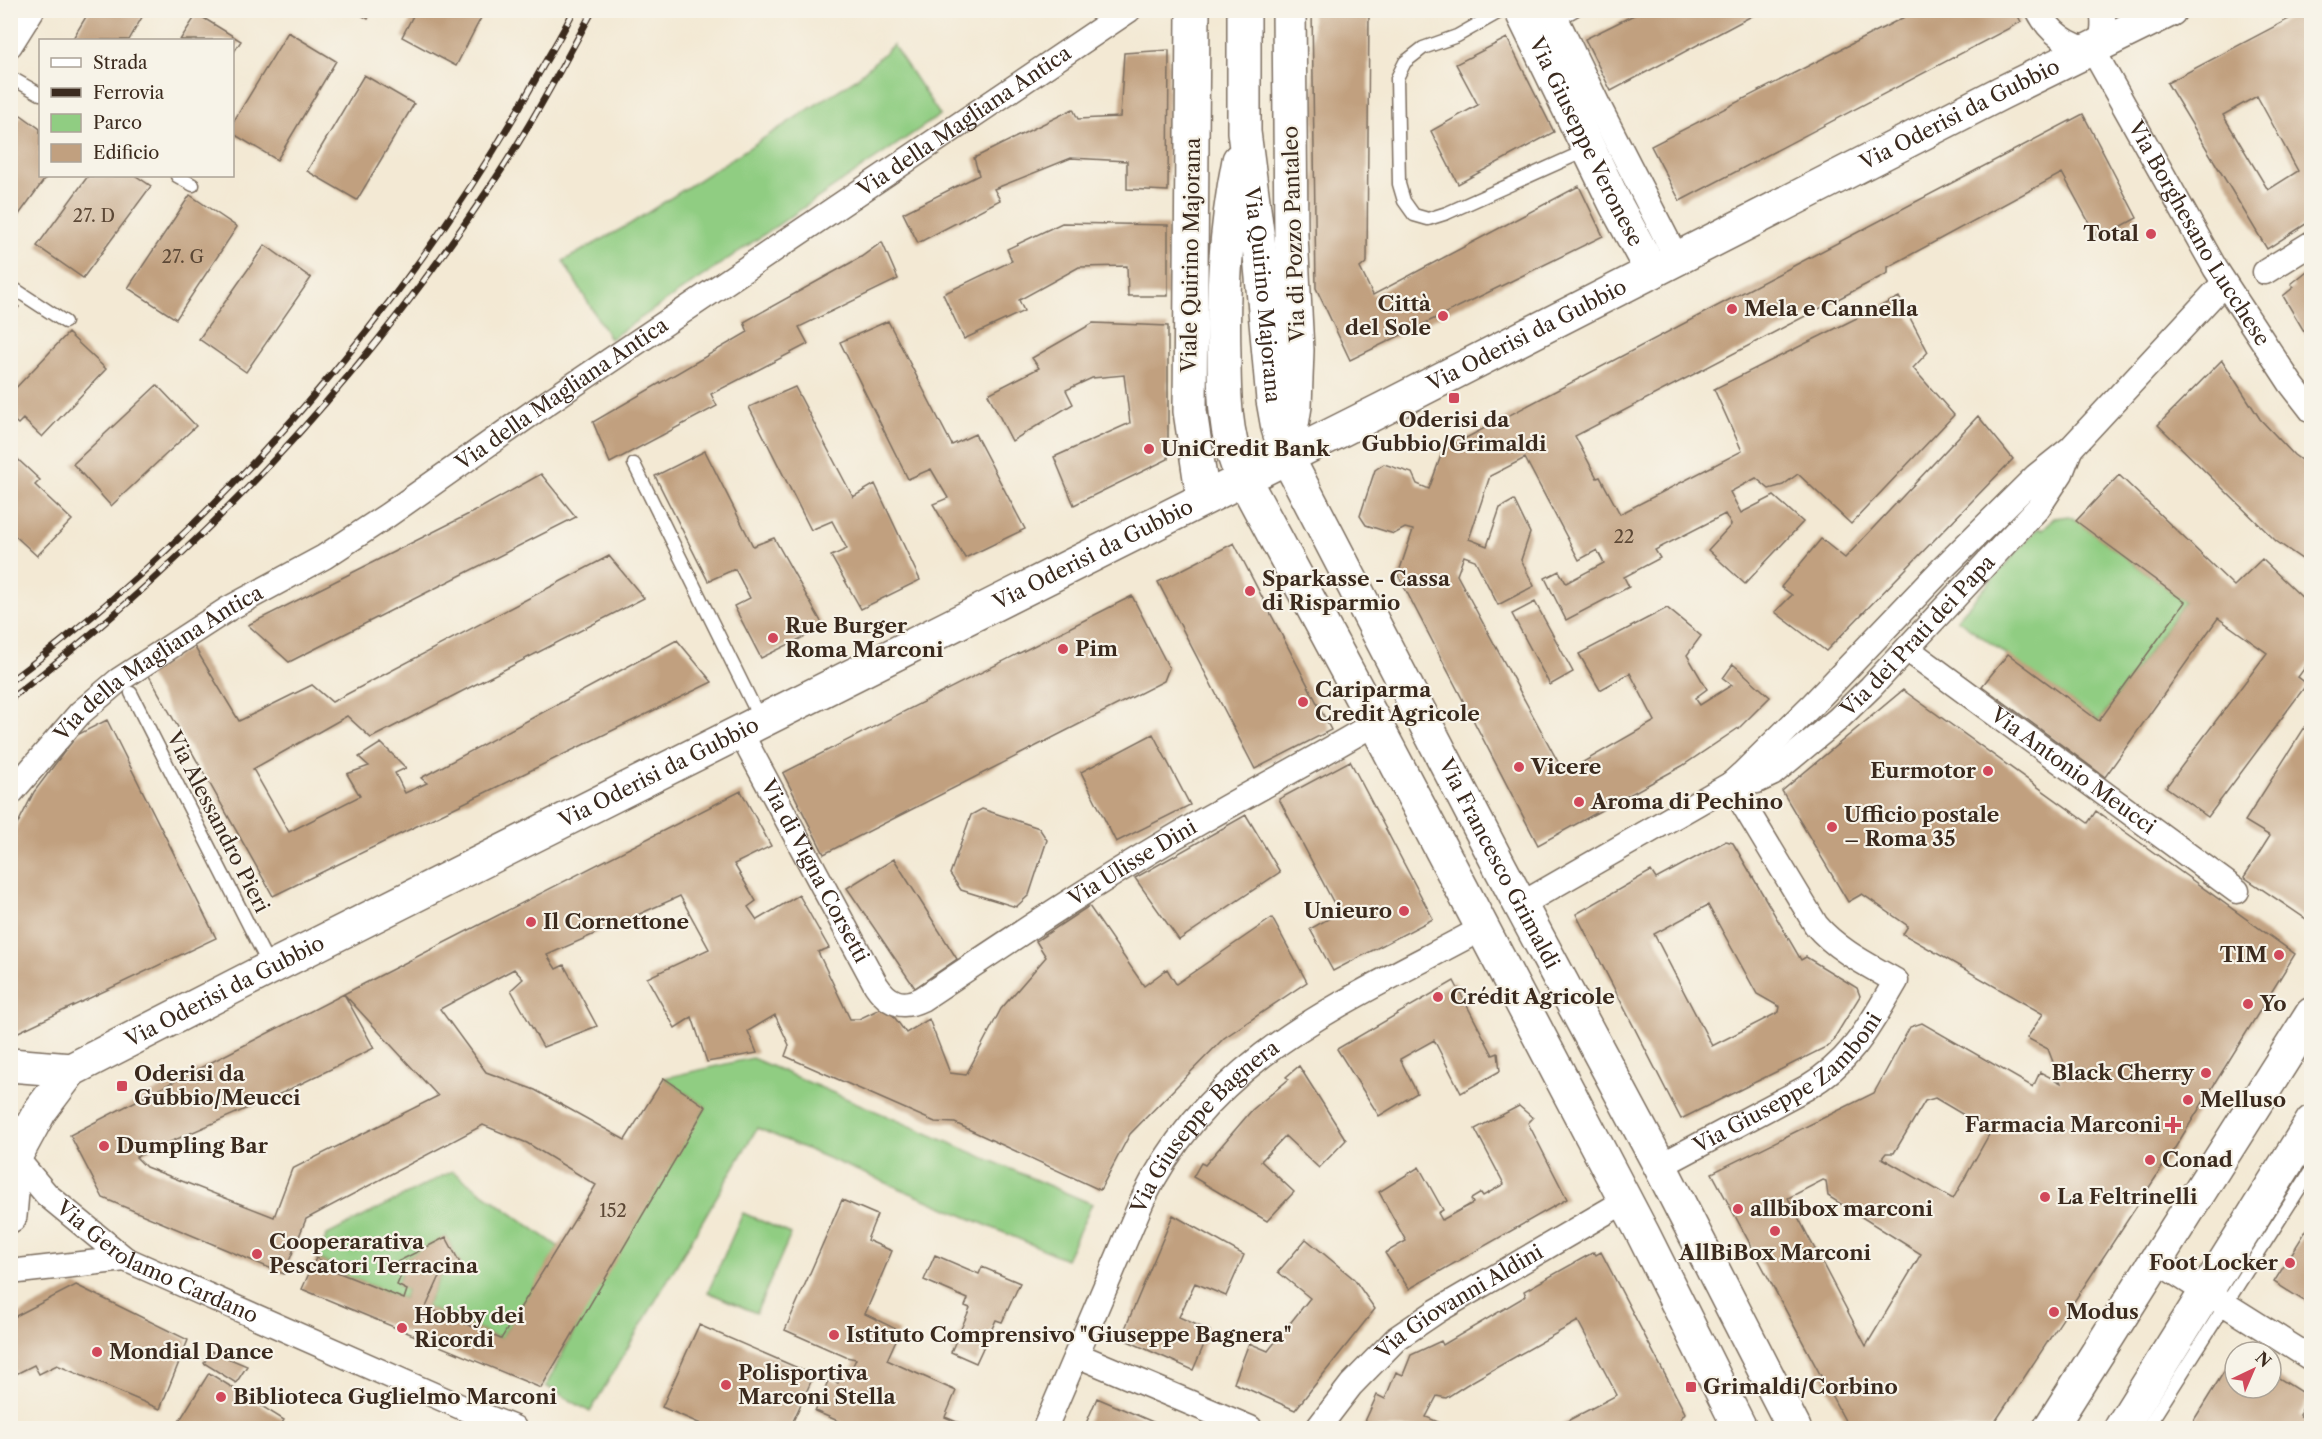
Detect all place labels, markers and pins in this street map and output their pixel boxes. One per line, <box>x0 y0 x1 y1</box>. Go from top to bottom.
place label: Total <box>2083 221 2139 246</box>
marker: Total <box>2144 227 2158 241</box>
place label: Città del Sole <box>1345 291 1432 340</box>
place label: Mela e Cannella <box>1744 296 1919 321</box>
marker: Mela e Cannella <box>1725 302 1739 316</box>
marker: Città del Sole <box>1436 309 1450 323</box>
marker: Oderisi da Gubbio/Grimaldi <box>1447 391 1461 405</box>
place label: Oderisi da Gubbio/Grimaldi <box>1362 407 1547 456</box>
place label: UniCredit Bank <box>1161 436 1331 461</box>
marker: UniCredit Bank <box>1142 442 1156 456</box>
place label: Sparkasse - Cassa di Risparmio <box>1262 566 1451 615</box>
marker: Sparkasse - Cassa di Risparmio <box>1243 584 1257 598</box>
place label: Rue Burger Roma Marconi <box>785 613 944 662</box>
marker: Rue Burger Roma Marconi <box>766 631 780 645</box>
place label: Pim <box>1075 636 1118 661</box>
marker: Pim <box>1056 642 1070 656</box>
place label: Cariparma Credit Agricole <box>1315 677 1480 726</box>
marker: Cariparma Credit Agricole <box>1296 695 1310 709</box>
place label: Vicere <box>1530 754 1601 779</box>
place label: Eurmotor <box>1870 758 1977 783</box>
marker: Vicere <box>1512 760 1526 774</box>
marker: Eurmotor <box>1981 764 1995 778</box>
place label: Aroma di Pechino <box>1590 789 1783 814</box>
marker: Aroma di Pechino <box>1572 795 1586 809</box>
place label: Ufficio postale – Roma 35 <box>1844 802 1999 851</box>
marker: Ufficio postale – Roma 35 <box>1825 820 1839 834</box>
place label: Unieuro <box>1304 898 1392 923</box>
marker: Unieuro <box>1397 904 1411 918</box>
place label: Il Cornettone <box>543 909 689 934</box>
marker: Il Cornettone <box>524 915 538 929</box>
place label: TIM <box>2220 942 2267 967</box>
marker: TIM <box>2272 948 2286 962</box>
place label: Crédit Agricole <box>1450 984 1615 1009</box>
marker: Crédit Agricole <box>1431 990 1445 1004</box>
place label: Yo <box>2259 991 2287 1016</box>
marker: Yo <box>2241 997 2255 1011</box>
place label: Black Cherry <box>2051 1060 2195 1085</box>
place label: Oderisi da Gubbio/Meucci <box>134 1061 301 1110</box>
marker: Black Cherry <box>2199 1066 2213 1080</box>
marker: Oderisi da Gubbio/Meucci <box>115 1079 129 1093</box>
place label: Melluso <box>2200 1087 2286 1112</box>
marker: Melluso <box>2181 1093 2195 1107</box>
place label: Farmacia Marconi <box>1965 1112 2162 1137</box>
marker: Farmacia Marconi <box>2166 1118 2180 1132</box>
place label: Dumpling Bar <box>116 1133 269 1158</box>
marker: Dumpling Bar <box>97 1139 111 1153</box>
place label: Conad <box>2162 1147 2233 1172</box>
marker: Conad <box>2143 1153 2157 1167</box>
place label: La Feltrinelli <box>2057 1184 2198 1209</box>
marker: La Feltrinelli <box>2038 1190 2052 1204</box>
place label: allbibox marconi <box>1750 1196 1934 1221</box>
marker: allbibox marconi <box>1731 1202 1745 1216</box>
marker: AllBiBox Marconi <box>1768 1224 1782 1238</box>
place label: Cooperarativa Pescatori Terracina <box>269 1229 479 1278</box>
place label: AllBiBox Marconi <box>1678 1240 1872 1265</box>
marker: Cooperarativa Pescatori Terracina <box>250 1247 264 1261</box>
place label: Foot Locker <box>2149 1250 2279 1275</box>
marker: Foot Locker <box>2283 1256 2297 1270</box>
place label: Modus <box>2066 1299 2139 1324</box>
place label: Hobby dei Ricordi <box>414 1303 525 1352</box>
marker: Modus <box>2047 1305 2061 1319</box>
marker: Hobby dei Ricordi <box>395 1321 409 1335</box>
place label: Istituto Comprensivo "Giuseppe Bagnera" <box>846 1322 1291 1347</box>
marker: Istituto Comprensivo "Giuseppe Bagnera" <box>827 1328 841 1342</box>
place label: Mondial Dance <box>109 1339 274 1364</box>
marker: Mondial Dance <box>90 1345 104 1359</box>
place label: Polisportiva Marconi Stella <box>738 1360 897 1409</box>
place label: Grimaldi/Corbino <box>1703 1374 1898 1399</box>
marker: Polisportiva Marconi Stella <box>719 1378 733 1392</box>
marker: Grimaldi/Corbino <box>1684 1380 1698 1394</box>
place label: Biblioteca Guglielmo Marconi <box>233 1384 558 1409</box>
marker: Biblioteca Guglielmo Marconi <box>214 1390 228 1404</box>

